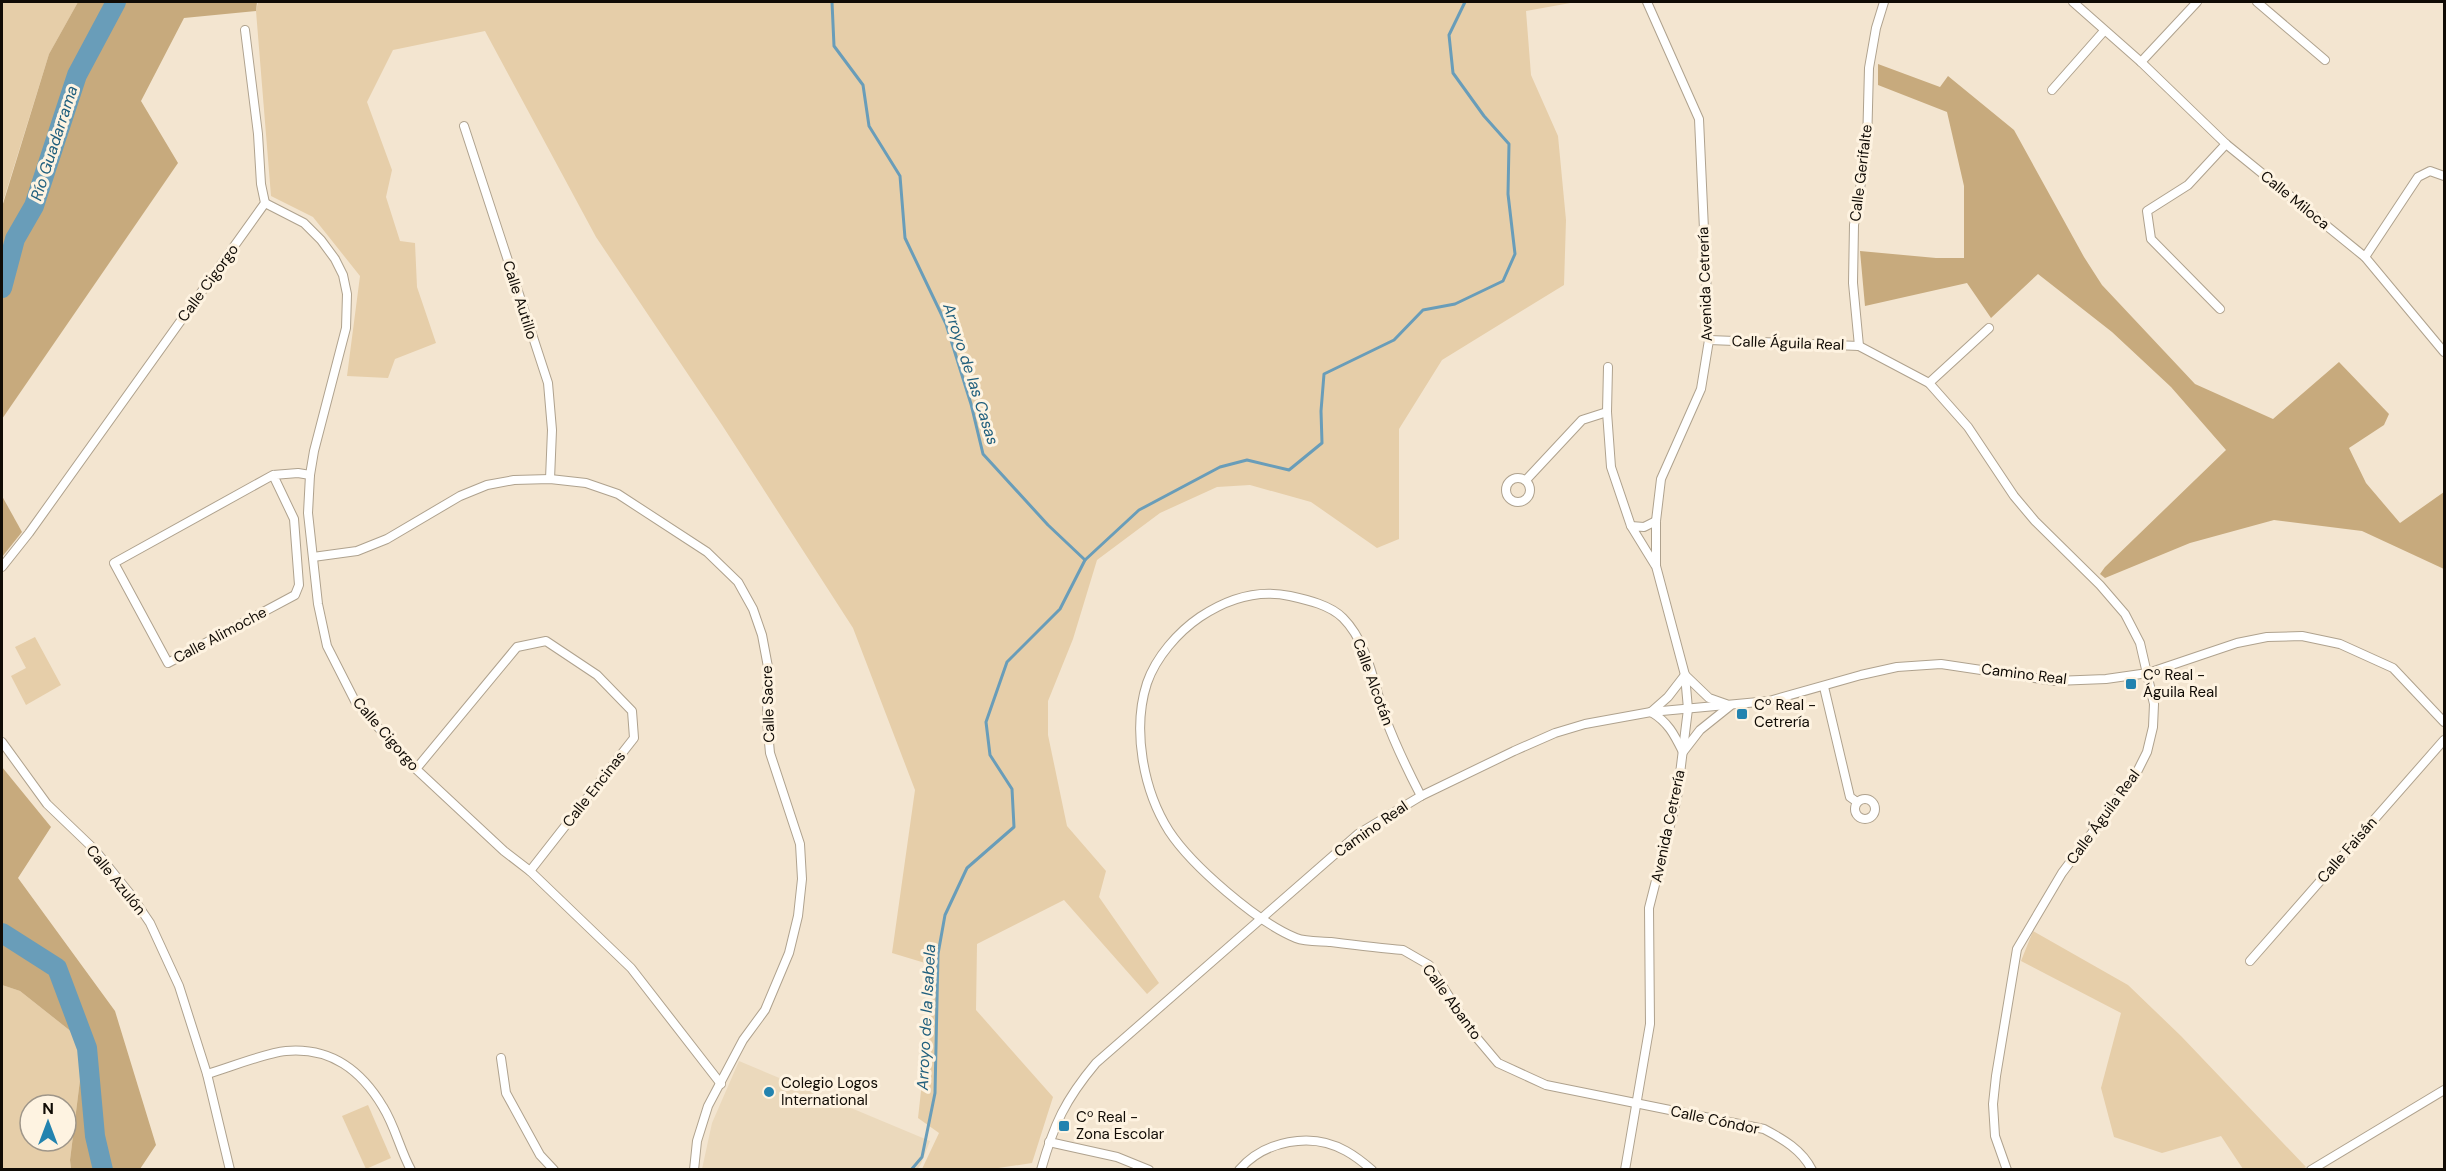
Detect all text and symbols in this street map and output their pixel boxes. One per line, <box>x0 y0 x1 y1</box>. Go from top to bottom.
water label: Río Guadarrama <box>26 83 83 203</box>
street label: Calle Gerifalte <box>1845 123 1877 223</box>
street label: Calle Miloca <box>2256 166 2334 234</box>
street label: Avenida Cetrería <box>1693 226 1717 342</box>
street label: Calle Cigorgo <box>173 240 243 326</box>
street label: Calle Autillo <box>498 258 542 342</box>
water label: Arroyo de las Casas <box>938 300 1004 447</box>
street label: Calle Águila Real <box>1731 331 1845 355</box>
street label: Calle Alimoche <box>170 602 270 668</box>
street label: Calle Alcotán <box>1348 636 1398 728</box>
street label: Camino Real <box>1980 659 2068 689</box>
street label: Calle Sacre <box>757 665 779 743</box>
place label: Cº Real - Águila Real <box>2143 665 2218 702</box>
marker: Cº Real - Águila Real <box>2124 677 2138 691</box>
street label: Calle Cigorgo <box>348 693 424 775</box>
place label: Cº Real - Cetrería <box>1754 695 1816 732</box>
marker: Cº Real - Cetrería <box>1735 707 1749 721</box>
street label: Calle Encinas <box>558 747 630 831</box>
street label: Calle Águila Real <box>2062 766 2144 868</box>
street label: Avenida Cetrería <box>1646 768 1690 884</box>
street label: Camino Real <box>1330 796 1412 862</box>
street label: Calle Faisán <box>2313 813 2381 887</box>
street label: Calle Azulón <box>82 841 150 919</box>
water label: Arroyo de la Isabela <box>912 943 940 1092</box>
street label: Calle Abanto <box>1418 960 1486 1044</box>
place label: Colegio Logos International <box>781 1073 878 1110</box>
marker: Colegio Logos International <box>762 1085 776 1099</box>
north arrow <box>18 1093 78 1153</box>
text: N <box>42 1098 54 1119</box>
street label: Calle Cóndor <box>1669 1101 1762 1139</box>
place label: Cº Real - Zona Escolar <box>1076 1107 1165 1144</box>
marker: Cº Real - Zona Escolar <box>1057 1119 1071 1133</box>

